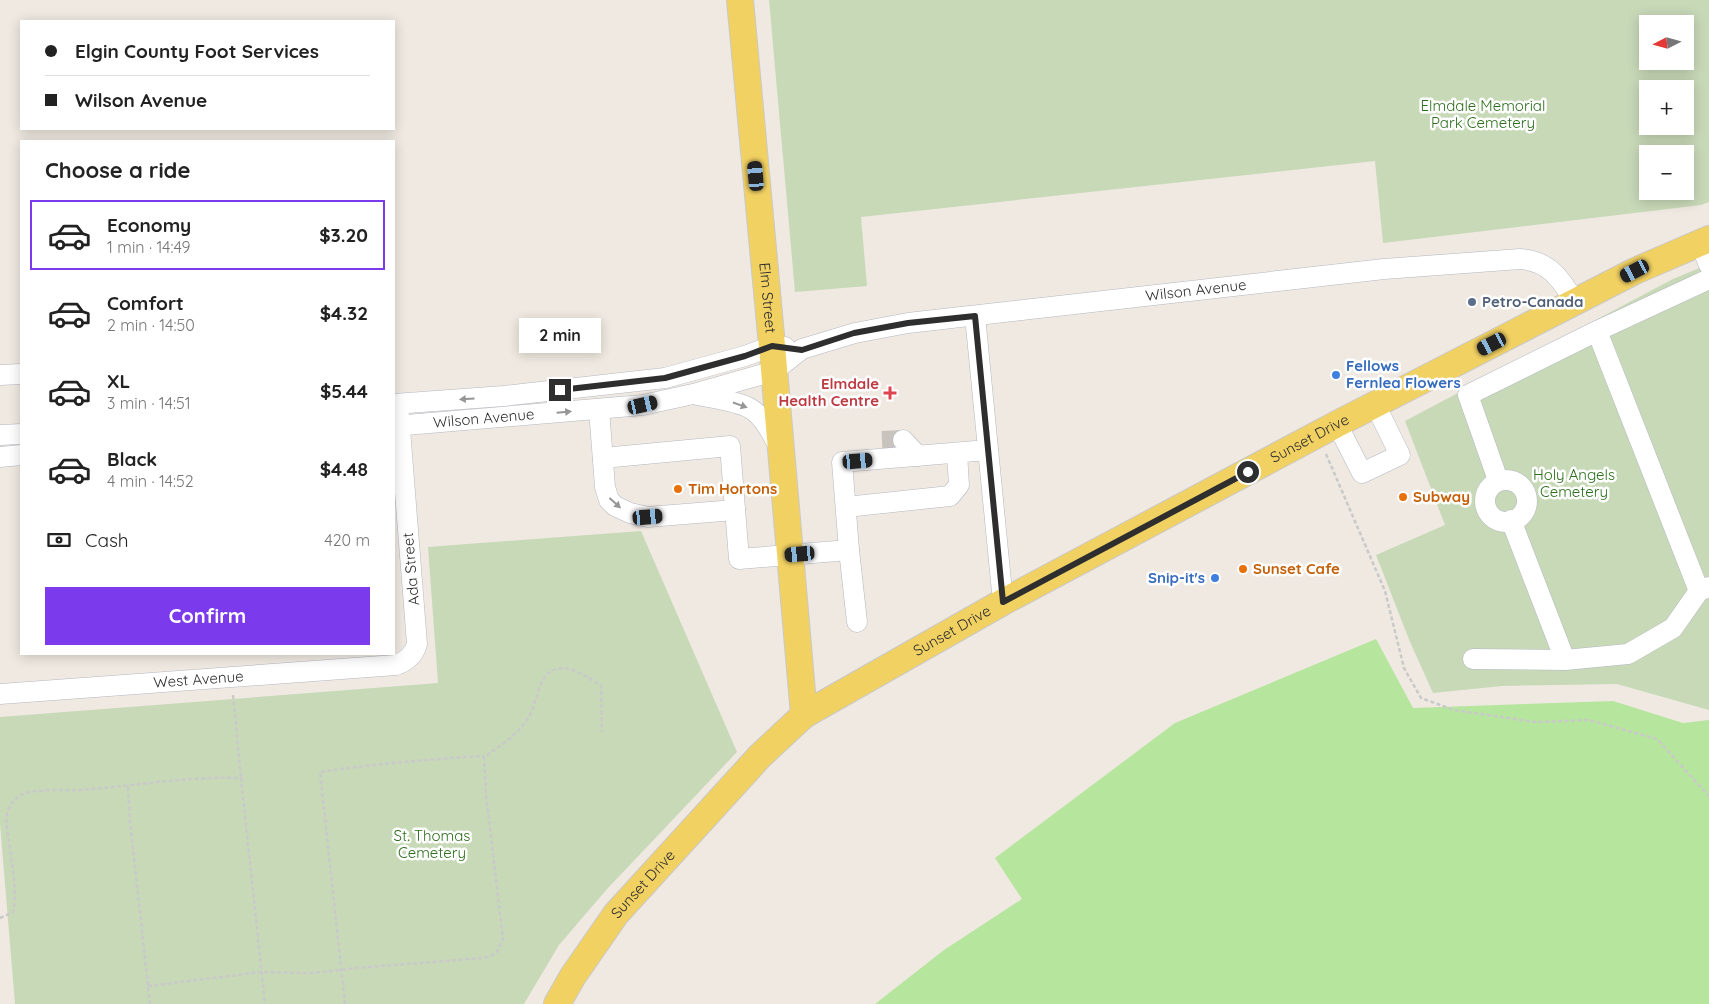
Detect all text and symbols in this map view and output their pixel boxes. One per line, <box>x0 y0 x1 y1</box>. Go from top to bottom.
north arrow <box>1639 15 1694 70</box>
map controls <box>1639 15 1694 200</box>
text: Elgin County Foot Services <box>75 39 319 63</box>
button: + <box>1639 80 1694 135</box>
text: Wilson Avenue <box>75 88 207 112</box>
park label: Elmdale Memorial Park Cemetery <box>1421 96 1545 132</box>
button: − <box>1639 145 1694 200</box>
text: Choose a ride <box>45 156 190 184</box>
car <box>747 160 764 192</box>
icon: car <box>47 213 92 258</box>
text: Economy <box>107 213 191 237</box>
text: $3.20 <box>319 223 368 247</box>
text: 1 min · 14:49 <box>107 237 191 257</box>
car <box>1618 258 1651 284</box>
street label: Elm Street <box>755 262 781 334</box>
street label: Wilson Avenue <box>1144 275 1247 305</box>
icon: car <box>47 291 92 336</box>
text: Comfort <box>107 291 184 315</box>
place label: Petro-Canada <box>1482 292 1583 311</box>
marker: Petro-Canada <box>1466 296 1478 308</box>
text: $4.32 <box>320 301 368 325</box>
text: 2 min · 14:50 <box>107 315 195 335</box>
callout: 2 min <box>519 318 601 352</box>
text: 2 min <box>539 325 581 345</box>
car <box>1475 331 1508 357</box>
place label: Fellows Fernlea Flowers <box>1346 356 1461 392</box>
icon: car <box>47 369 92 414</box>
text: XL <box>107 369 130 393</box>
marker: Fellows Fernlea Flowers <box>1330 369 1342 381</box>
place label: Elmdale Health Centre <box>778 374 879 410</box>
text: $5.44 <box>320 379 368 403</box>
route end <box>549 379 571 401</box>
marker: Elmdale Health Centre <box>883 386 897 400</box>
text: 3 min · 14:51 <box>107 393 191 413</box>
car <box>626 394 659 416</box>
one-way arrow <box>459 395 475 403</box>
one-way arrow <box>733 402 748 410</box>
street label: Wilson Avenue <box>432 404 535 432</box>
one-way arrow <box>557 408 573 416</box>
street label: Sunset Drive <box>1267 409 1352 467</box>
icon: car <box>47 447 92 492</box>
text: Black <box>107 447 157 471</box>
car <box>842 452 873 470</box>
text: $4.48 <box>320 457 368 481</box>
route start <box>1237 461 1259 483</box>
park label: Holy Angels Cemetery <box>1533 465 1615 501</box>
text: 4 min · 14:52 <box>107 471 194 491</box>
place label: Tim Hortons <box>688 479 777 498</box>
marker: Tim Hortons <box>672 483 684 495</box>
place label: Subway <box>1413 487 1470 506</box>
marker: Subway <box>1397 491 1409 503</box>
one-way arrow <box>608 498 621 509</box>
car <box>632 508 663 526</box>
icon: cash <box>45 526 73 554</box>
text: Cash <box>85 528 129 552</box>
text: 420 m <box>324 530 370 550</box>
street label: Ada Street <box>398 532 423 606</box>
car <box>784 545 815 563</box>
place label: Sunset Cafe <box>1253 559 1340 578</box>
marker: Sunset Cafe <box>1237 563 1249 575</box>
place label: Snip-it's <box>1148 568 1205 587</box>
marker: Snip-it's <box>1209 572 1221 584</box>
button: Confirm <box>45 587 370 645</box>
street label: Sunset Drive <box>910 601 994 660</box>
street label: West Avenue <box>153 666 244 692</box>
park label: St. Thomas Cemetery <box>394 826 470 862</box>
street label: Sunset Drive <box>607 845 679 922</box>

